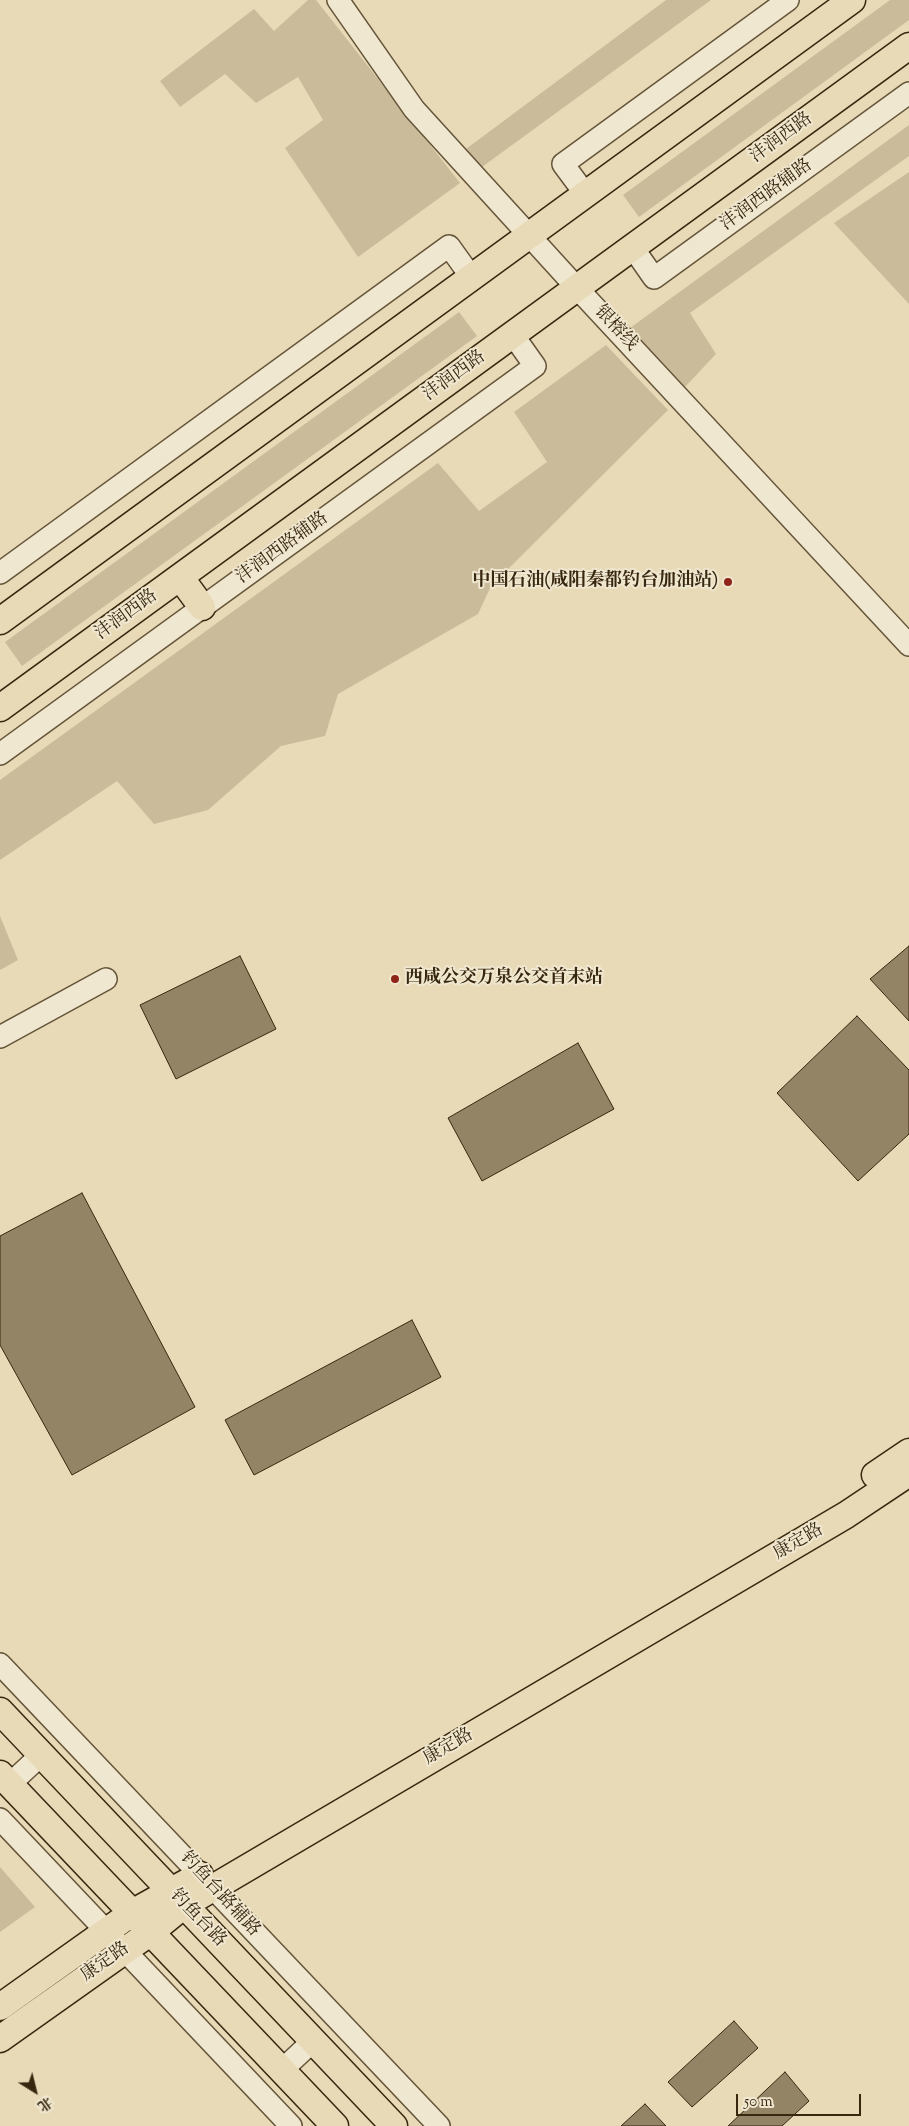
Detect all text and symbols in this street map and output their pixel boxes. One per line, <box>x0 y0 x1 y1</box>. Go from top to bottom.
street label: 沣润西路 <box>747 109 817 169</box>
street label: 沣润西路辅路 <box>717 156 817 236</box>
street label: 银榕线 <box>589 302 641 356</box>
street label: 沣润西路 <box>420 347 490 407</box>
street label: 沣润西路辅路 <box>233 509 333 589</box>
place label: 中国石油(咸阳秦都钓台加油站) <box>472 571 718 593</box>
marker: 中国石油(咸阳秦都钓台加油站) <box>722 576 734 588</box>
street label: 沣润西路 <box>92 586 162 646</box>
place label: 西咸公交万泉公交首末站 <box>405 968 603 990</box>
marker: 西咸公交万泉公交首末站 <box>389 973 401 985</box>
street label: 康定路 <box>770 1520 828 1566</box>
street label: 康定路 <box>420 1725 478 1771</box>
street label: 钓鱼台路辅路 <box>174 1848 264 1942</box>
street label: 钓鱼台路 <box>164 1886 230 1952</box>
street label: 康定路 <box>78 1939 134 1987</box>
north arrow <box>10 2066 60 2116</box>
scale bar <box>739 2084 864 2116</box>
text: 北 <box>32 2091 55 2115</box>
text: 50 m <box>744 2092 773 2113</box>

